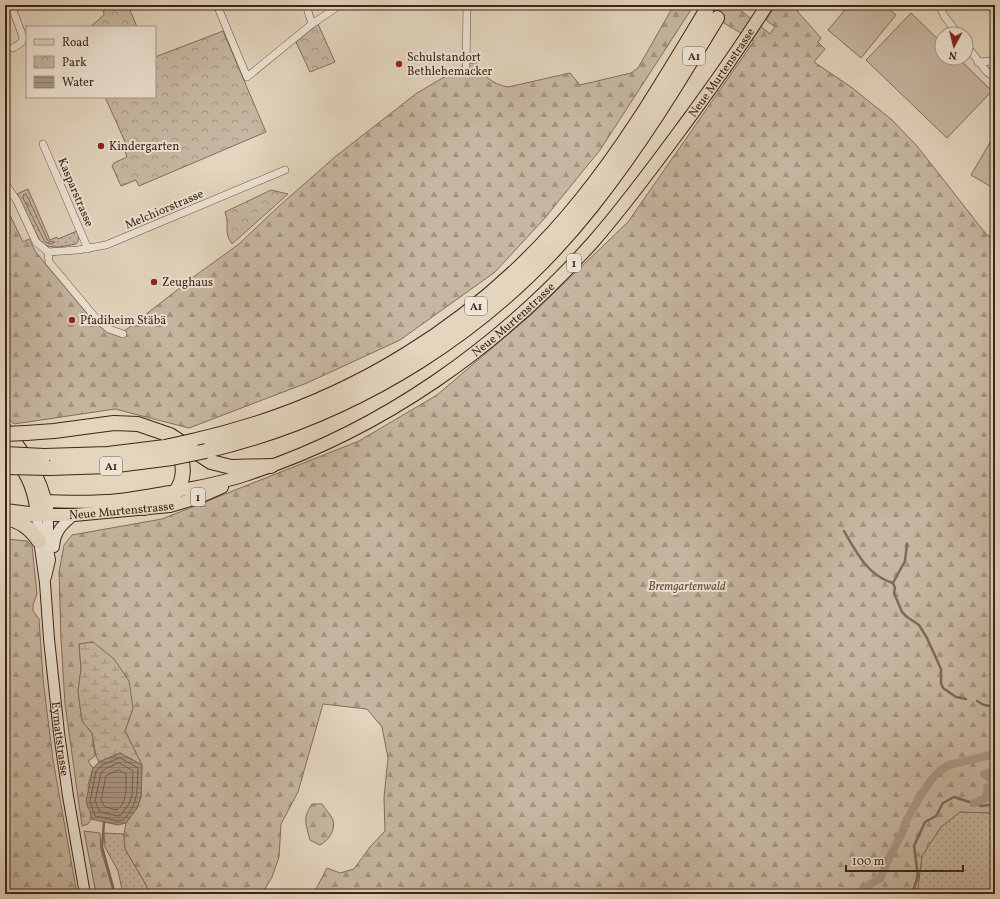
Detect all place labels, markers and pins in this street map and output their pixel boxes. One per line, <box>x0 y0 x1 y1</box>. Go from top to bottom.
place label: Schulstandort Bethlehemacker <box>407 50 492 80</box>
marker: Schulstandort Bethlehemacker <box>394 59 404 69</box>
place label: Kindergarten <box>109 139 179 155</box>
marker: Kindergarten <box>96 141 106 151</box>
place label: Zeughaus <box>162 275 213 291</box>
marker: Zeughaus <box>149 277 159 287</box>
place label: Pfadiheim Stäbä <box>80 313 166 329</box>
marker: Pfadiheim Stäbä <box>67 315 77 325</box>

